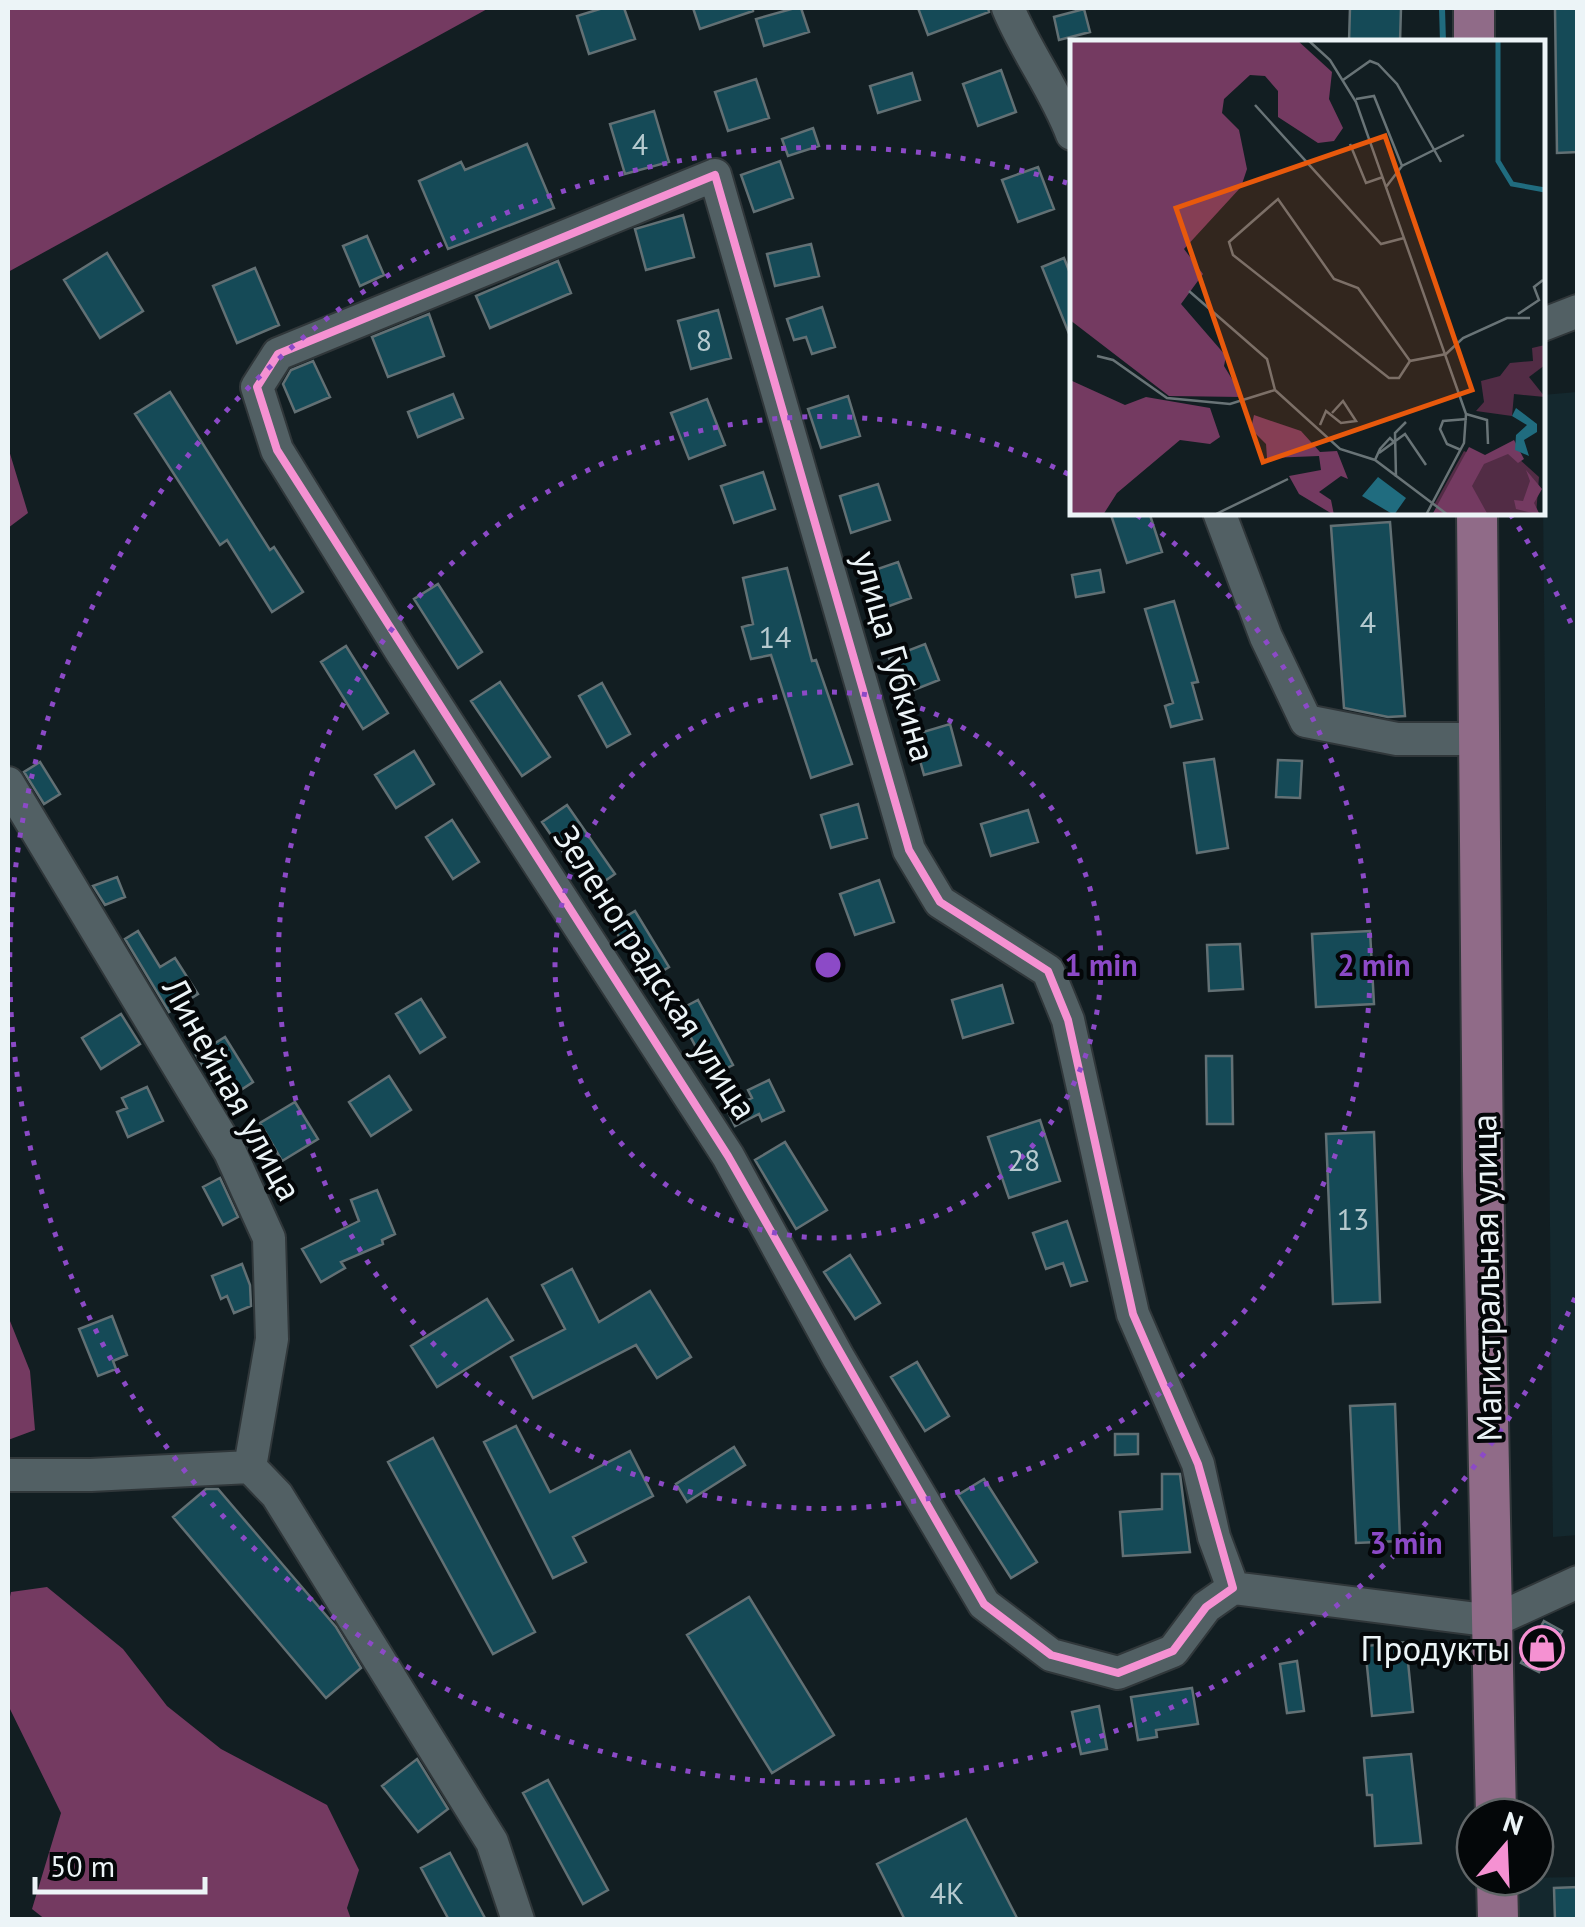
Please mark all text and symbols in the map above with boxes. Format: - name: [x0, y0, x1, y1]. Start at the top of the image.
- inset map: [1070, 40, 1545, 515]
- house number: 4: [632, 124, 648, 163]
- house number: 8: [696, 320, 712, 359]
- street label: улица Губкина: [843, 545, 947, 767]
- house number: 4: [1360, 602, 1376, 641]
- house number: 14: [759, 617, 791, 656]
- street label: Зеленоградская улица: [544, 816, 768, 1128]
- text: 1 min: [1064, 945, 1138, 984]
- text: 2 min: [1337, 945, 1411, 984]
- centre of rings: [810, 947, 846, 983]
- street label: Линейная улица: [152, 969, 313, 1209]
- street label: Магистральная улица: [1460, 1114, 1512, 1442]
- house number: 28: [1008, 1140, 1040, 1179]
- house number: 13: [1337, 1199, 1369, 1238]
- text: 3 min: [1369, 1523, 1443, 1562]
- place label: Продукты: [1360, 1625, 1510, 1671]
- shop icon: Продукты: [1519, 1625, 1565, 1671]
- north arrow: [1455, 1797, 1555, 1897]
- text: N: [1499, 1802, 1528, 1843]
- scale bar: [35, 1832, 205, 1894]
- text: 50 m: [50, 1846, 115, 1885]
- house number: 4К: [930, 1873, 964, 1912]

